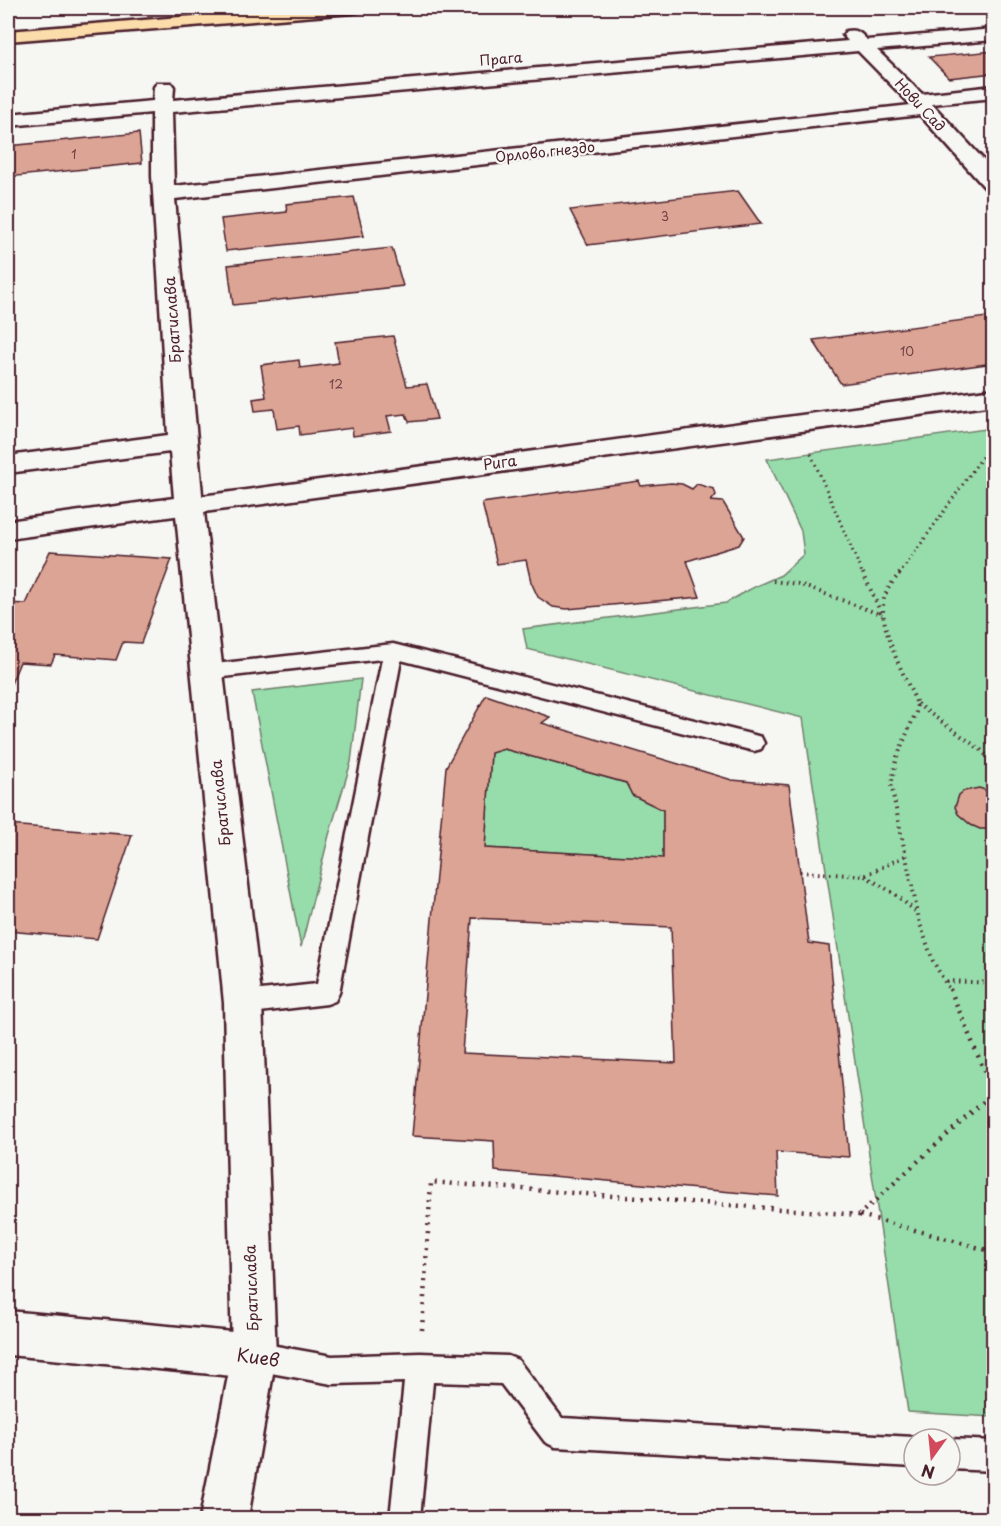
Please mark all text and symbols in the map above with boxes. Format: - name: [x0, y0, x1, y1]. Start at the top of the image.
- street label: Прага: [479, 46, 523, 71]
- street label: Нови Сад: [890, 73, 951, 136]
- street label: Орлово гнездо: [494, 136, 596, 167]
- house number: 1: [71, 145, 77, 163]
- house number: 3: [661, 207, 669, 225]
- street label: Братислава: [157, 275, 186, 364]
- house number: 10: [900, 342, 914, 360]
- house number: 12: [329, 375, 343, 393]
- street label: Рига: [482, 448, 519, 475]
- street label: Братислава: [203, 758, 235, 847]
- street label: Братислава: [237, 1244, 264, 1332]
- street label: Киев: [235, 1340, 281, 1373]
- north arrow: [902, 1427, 962, 1487]
- text: N: [919, 1459, 937, 1486]

